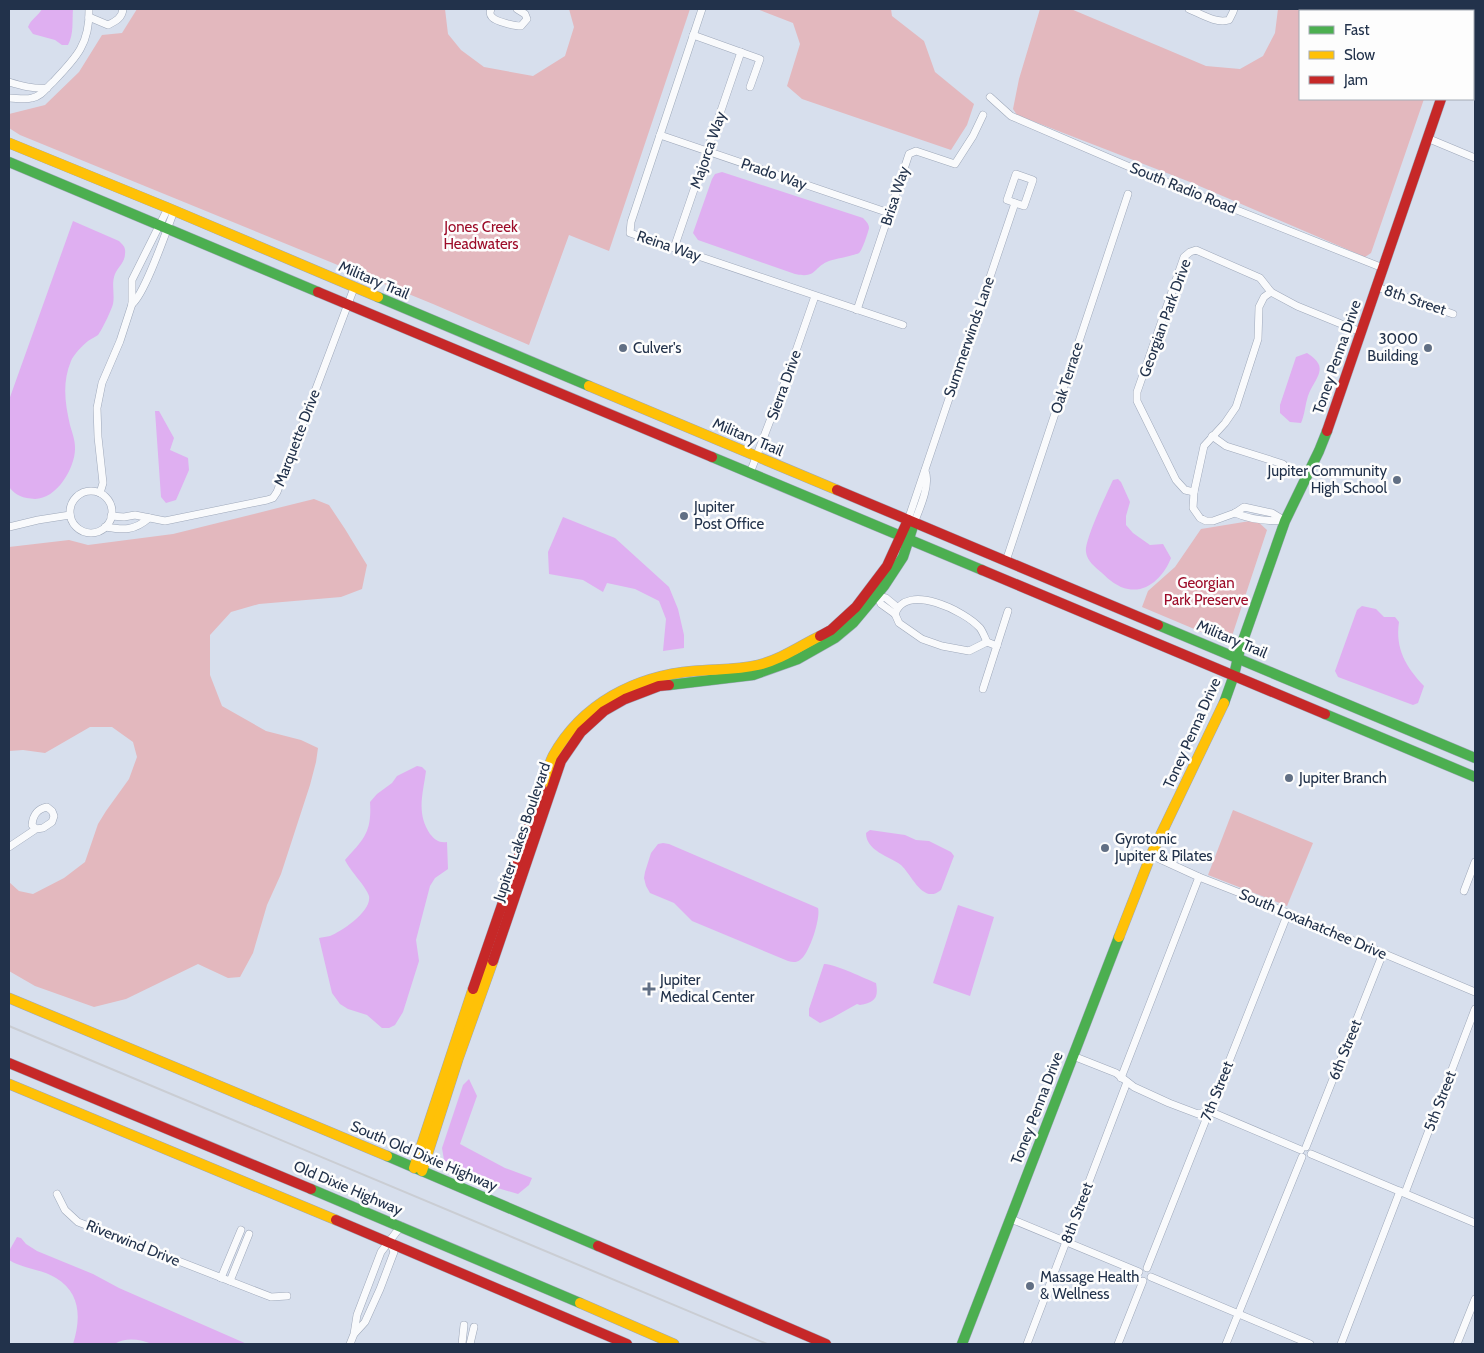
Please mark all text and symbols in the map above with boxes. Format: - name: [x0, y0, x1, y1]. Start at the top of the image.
- legend: [1299, 10, 1474, 100]
- text: Fast: [1344, 21, 1369, 39]
- text: Slow: [1344, 46, 1375, 64]
- text: Jam: [1343, 71, 1368, 89]
- street label: Majorca Way: [686, 109, 730, 191]
- street label: Prado Way: [739, 154, 810, 194]
- street label: South Radio Road: [1127, 158, 1239, 218]
- street label: Brisa Way: [877, 164, 913, 228]
- park label: Jones Creek Headwaters: [443, 218, 519, 253]
- street label: Reina Way: [635, 227, 704, 265]
- street label: Georgian Park Drive: [1135, 256, 1195, 380]
- street label: Military Trail: [336, 257, 413, 303]
- street label: Summerwinds Lane: [940, 274, 998, 400]
- street label: 8th Street: [1382, 281, 1448, 319]
- street label: Toney Penna Drive: [1309, 297, 1365, 416]
- place label: 3000 Building: [1367, 330, 1419, 365]
- place label: Culver's: [633, 339, 682, 357]
- street label: Oak Terrace: [1047, 340, 1087, 416]
- marker: Culver's: [617, 342, 629, 354]
- marker: 3000 Building: [1422, 342, 1434, 354]
- street label: Sierra Drive: [763, 347, 805, 422]
- street label: Marquette Drive: [270, 387, 324, 489]
- street label: Military Trail: [710, 414, 787, 460]
- place label: Jupiter Community High School: [1267, 462, 1387, 497]
- marker: Jupiter Community High School: [1391, 474, 1403, 486]
- place label: Jupiter Post Office: [693, 498, 765, 533]
- marker: Jupiter Post Office: [678, 510, 690, 522]
- park label: Georgian Park Preserve: [1164, 574, 1249, 609]
- street label: Military Trail: [1194, 616, 1271, 662]
- street label: Toney Penna Drive: [1160, 675, 1225, 791]
- street label: Jupiter Lakes Boulevard: [489, 760, 554, 905]
- place label: Jupiter Branch: [1298, 769, 1387, 787]
- marker: Jupiter Branch: [1283, 772, 1295, 784]
- place label: Gyrotonic Jupiter & Pilates: [1114, 830, 1213, 865]
- marker: Gyrotonic Jupiter & Pilates: [1099, 842, 1111, 854]
- street label: South Loxahatchee Drive: [1237, 885, 1390, 963]
- place label: Jupiter Medical Center: [659, 971, 755, 1006]
- marker: Jupiter Medical Center: [642, 982, 656, 996]
- street label: 6th Street: [1325, 1017, 1365, 1083]
- street label: Toney Penna Drive: [1007, 1049, 1067, 1167]
- street label: 7th Street: [1197, 1059, 1237, 1123]
- street label: 5th Street: [1420, 1068, 1460, 1134]
- street label: South Old Dixie Highway: [348, 1117, 500, 1195]
- street label: Old Dixie Highway: [291, 1157, 405, 1219]
- street label: 8th Street: [1057, 1180, 1097, 1246]
- street label: Riverwind Drive: [83, 1216, 183, 1270]
- place label: Massage Health & Wellness: [1040, 1268, 1139, 1303]
- marker: Massage Health & Wellness: [1024, 1280, 1036, 1292]

